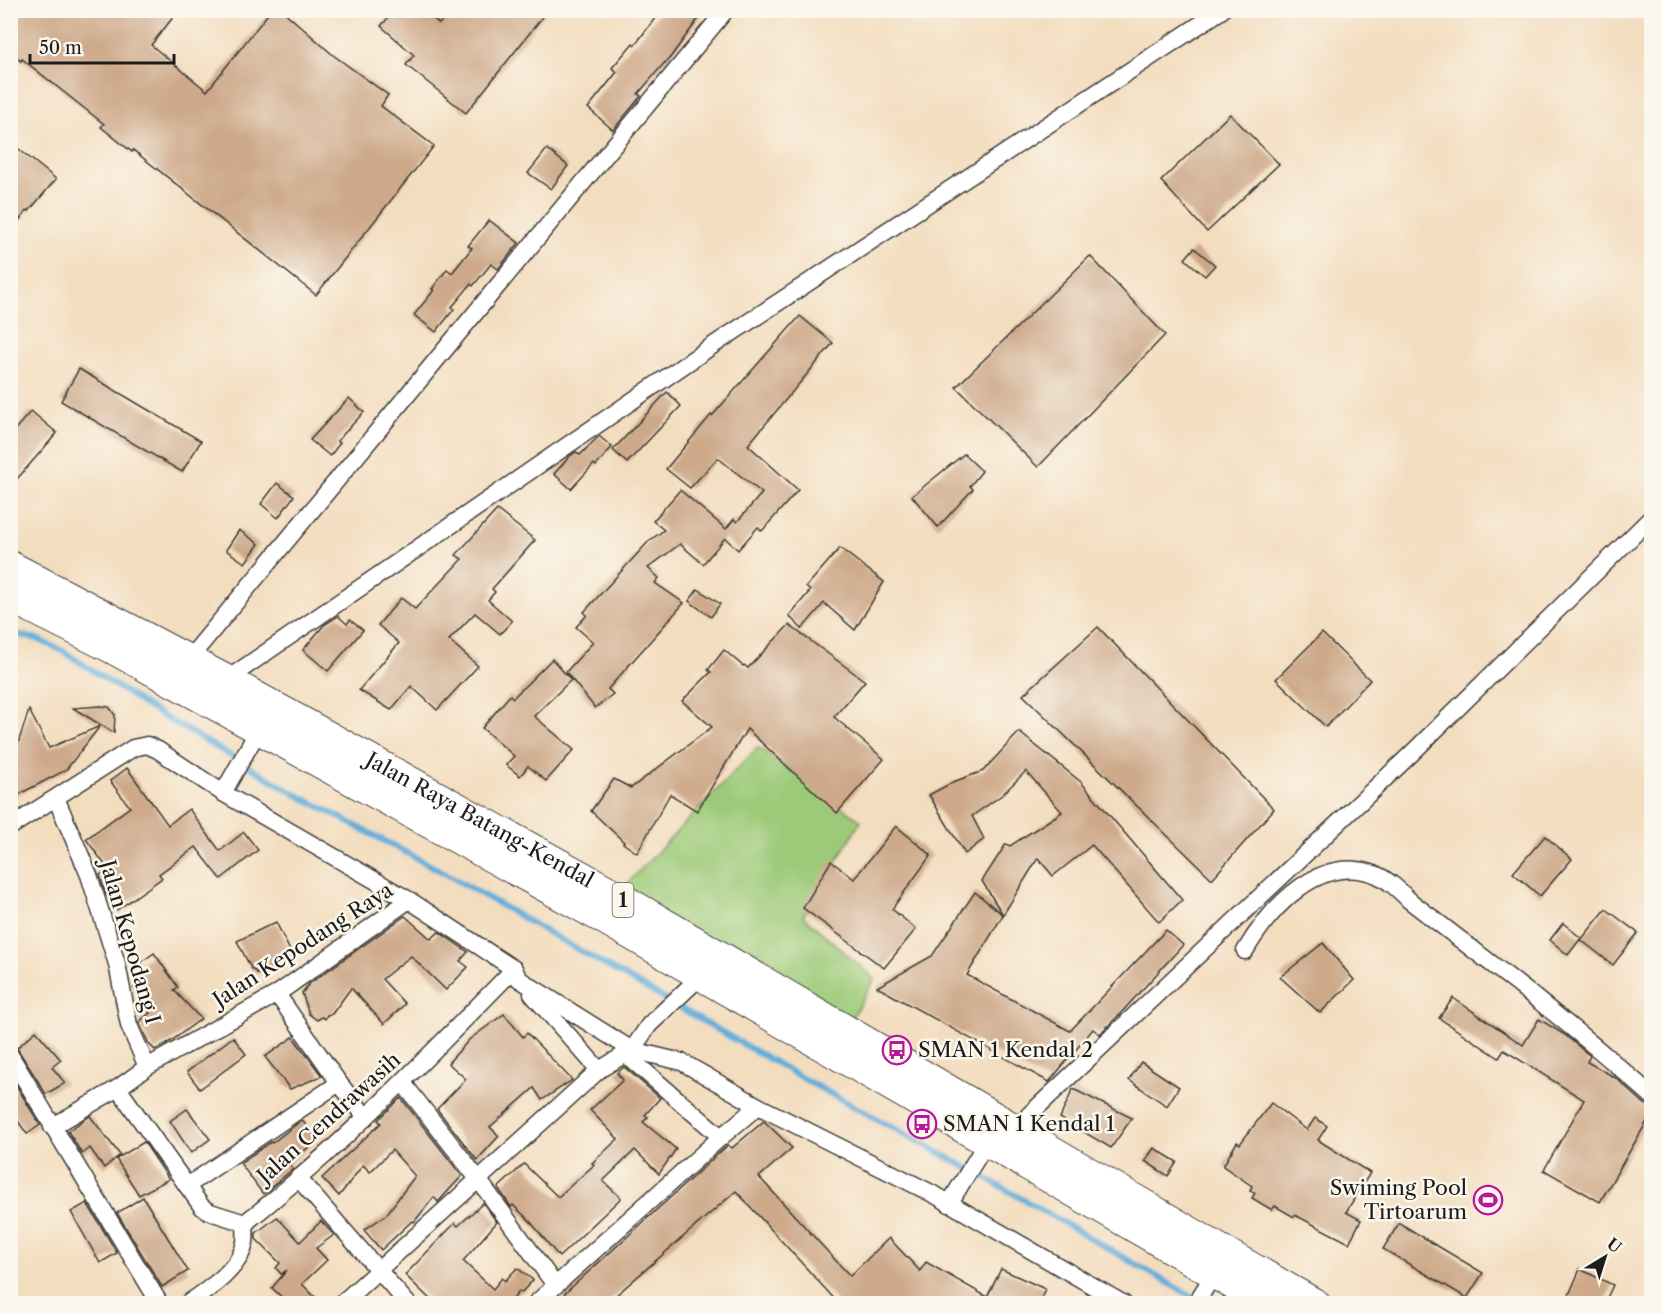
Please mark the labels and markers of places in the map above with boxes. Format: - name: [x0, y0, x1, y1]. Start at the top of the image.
- bus stop icon: SMAN 1 Kendal 2: [881, 1034, 913, 1066]
- place label: SMAN 1 Kendal 2: [918, 1037, 1093, 1062]
- bus stop icon: SMAN 1 Kendal 1: [906, 1108, 938, 1140]
- place label: SMAN 1 Kendal 1: [943, 1111, 1115, 1136]
- place label: Swiming Pool Tirtoarum: [1330, 1175, 1467, 1224]
- sports icon: Swiming Pool Tirtoarum: [1472, 1184, 1504, 1216]

